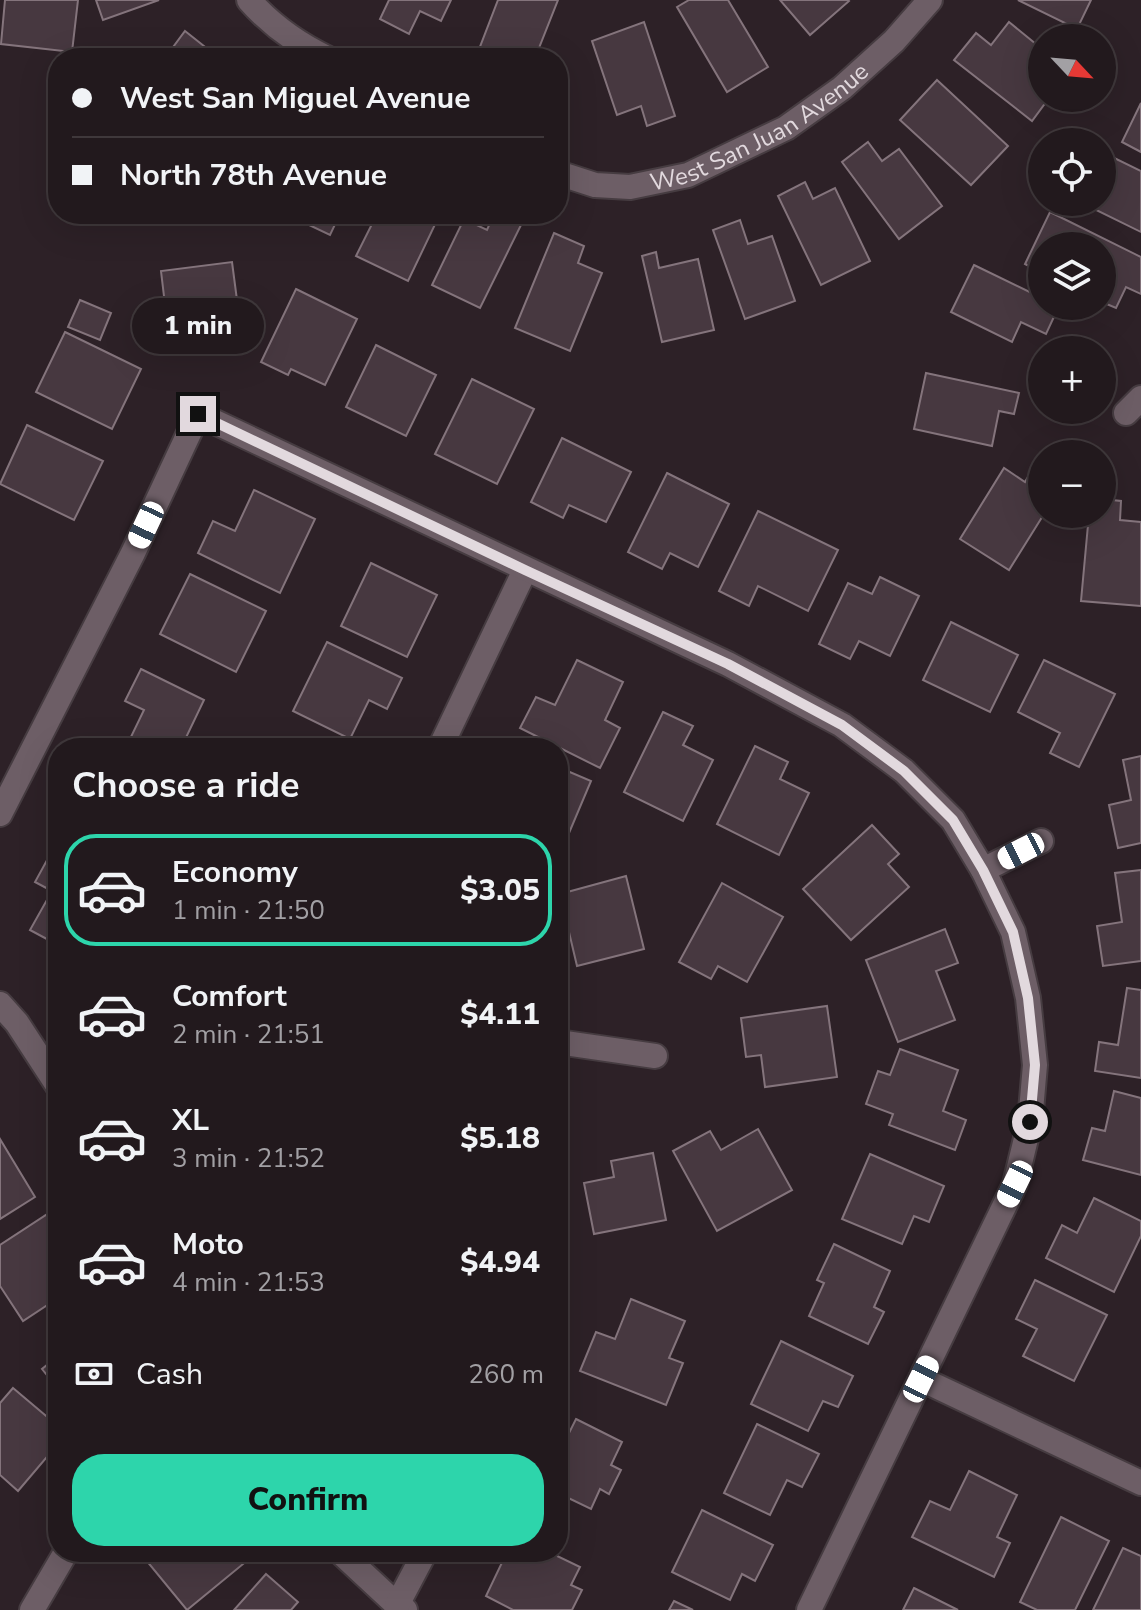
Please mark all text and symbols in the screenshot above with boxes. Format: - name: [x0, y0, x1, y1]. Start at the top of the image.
- north arrow: [1028, 24, 1116, 112]
- map controls: [1028, 24, 1116, 528]
- street label: West San Juan Avenue: [647, 56, 875, 198]
- text: West San Miguel Avenue: [120, 78, 470, 119]
- button: locate: [1028, 128, 1116, 216]
- text: North 78th Avenue: [120, 155, 387, 196]
- button: layers: [1028, 232, 1116, 320]
- callout: 1 min: [132, 298, 264, 354]
- text: 1 min: [164, 308, 232, 343]
- button: +: [1028, 336, 1116, 424]
- route end: [180, 396, 216, 432]
- button: −: [1028, 440, 1116, 528]
- car: [125, 498, 167, 552]
- text: Choose a ride: [72, 761, 300, 810]
- car: [994, 829, 1048, 873]
- text: Economy: [172, 852, 298, 893]
- icon: car: [76, 854, 148, 926]
- text: $3.05: [460, 870, 540, 911]
- text: 1 min · 21:50: [172, 893, 325, 928]
- text: Comfort: [172, 976, 287, 1017]
- icon: car: [76, 978, 148, 1050]
- text: $4.11: [460, 994, 540, 1035]
- text: 2 min · 21:51: [172, 1017, 325, 1052]
- text: XL: [172, 1100, 209, 1141]
- icon: car: [76, 1102, 148, 1174]
- route start: [1012, 1104, 1048, 1140]
- text: $5.18: [460, 1118, 540, 1159]
- text: 3 min · 21:52: [172, 1141, 325, 1176]
- car: [994, 1157, 1036, 1211]
- text: Moto: [172, 1224, 244, 1265]
- icon: car: [76, 1226, 148, 1298]
- text: $4.94: [460, 1242, 540, 1283]
- text: 4 min · 21:53: [172, 1265, 325, 1300]
- icon: cash: [72, 1352, 116, 1396]
- car: [900, 1352, 942, 1406]
- text: Cash: [136, 1354, 203, 1395]
- text: 260 m: [468, 1357, 544, 1392]
- button: Confirm: [72, 1454, 544, 1546]

